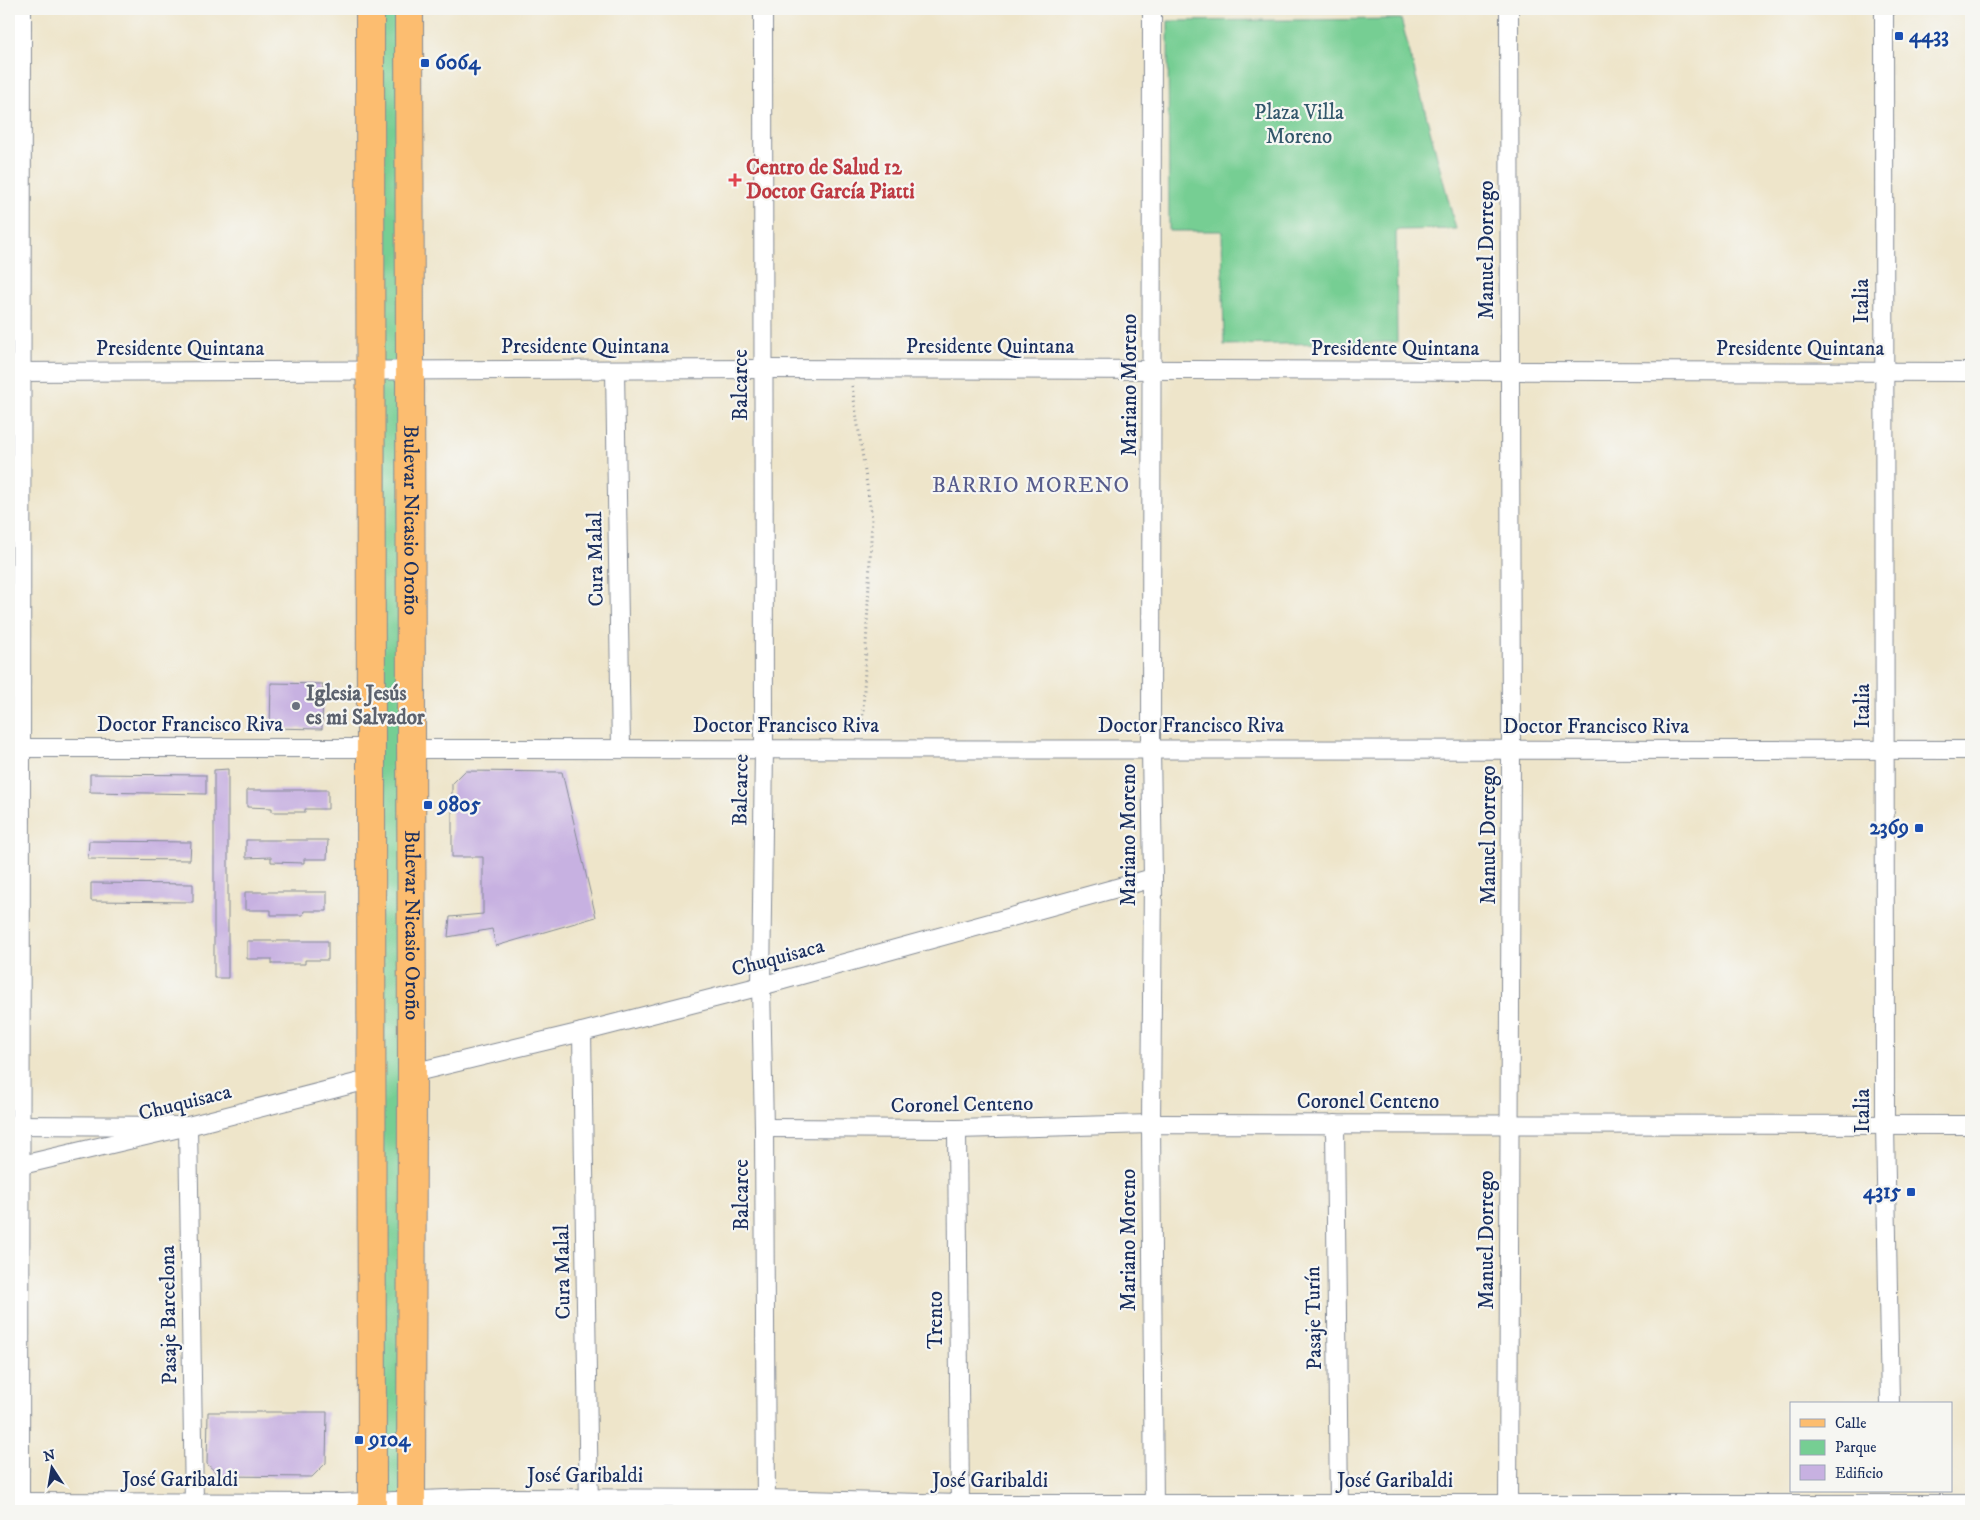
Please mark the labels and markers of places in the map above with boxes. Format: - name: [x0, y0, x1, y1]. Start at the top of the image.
- place label: 4433: [1909, 23, 1949, 49]
- marker: 4433: [1893, 30, 1905, 42]
- place label: 6064: [435, 50, 481, 76]
- marker: 6064: [419, 57, 431, 69]
- place label: Centro de Salud 12 Doctor García Piatti: [746, 155, 915, 205]
- marker: Centro de Salud 12 Doctor García Piatti: [728, 173, 742, 187]
- place label: Iglesia Jesús es mi Salvador: [306, 681, 426, 731]
- marker: Iglesia Jesús es mi Salvador: [290, 700, 302, 712]
- place label: 9805: [436, 792, 481, 818]
- marker: 9805: [422, 799, 434, 811]
- place label: 2369: [1869, 815, 1909, 841]
- marker: 2369: [1913, 822, 1925, 834]
- place label: 4315: [1863, 1179, 1902, 1205]
- marker: 4315: [1905, 1186, 1917, 1198]
- place label: 9104: [367, 1427, 411, 1453]
- marker: 9104: [353, 1434, 365, 1446]

